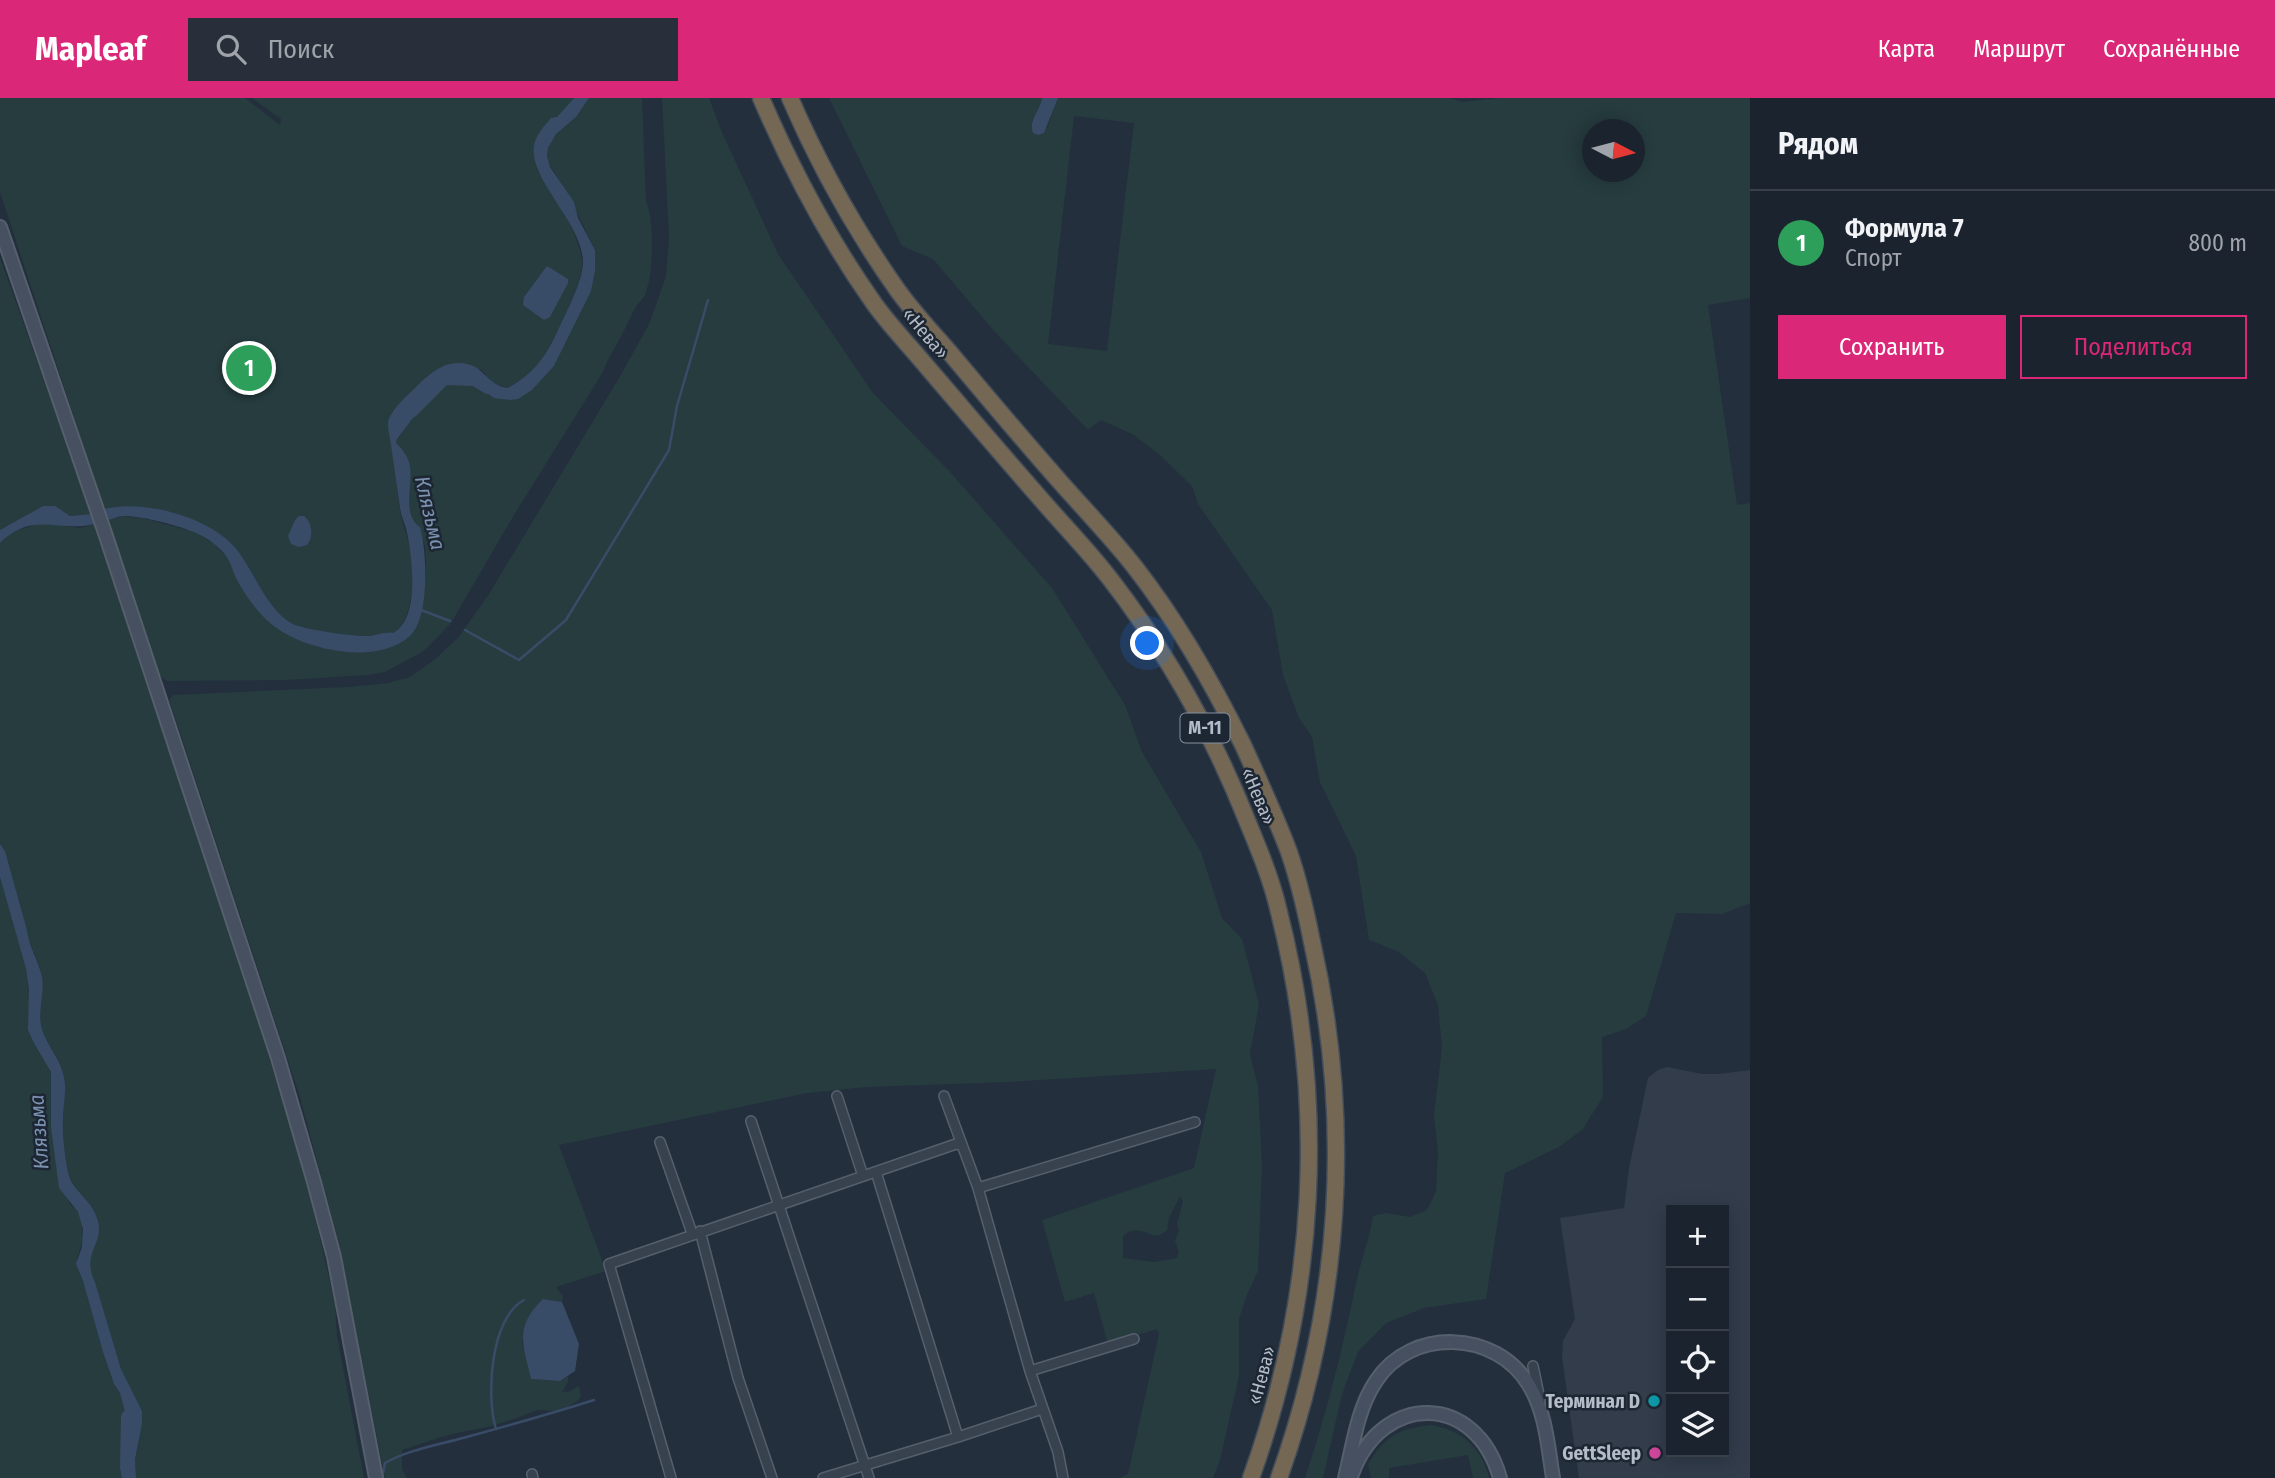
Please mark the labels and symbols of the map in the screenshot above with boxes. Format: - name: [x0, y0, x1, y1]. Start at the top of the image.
- north arrow: [1582, 119, 1645, 182]
- street label: «Нева»: [898, 303, 954, 364]
- pin: 1: [226, 342, 272, 394]
- water label: Клязьма: [409, 473, 451, 553]
- your location: [1130, 626, 1164, 660]
- road number: М-11: [1180, 714, 1230, 742]
- street label: «Нева»: [1236, 764, 1281, 828]
- water label: Клязьма: [23, 1094, 55, 1170]
- street label: «Нева»: [1243, 1343, 1280, 1407]
- place label: Терминал D: [1545, 1390, 1640, 1413]
- marker: Терминал D: [1646, 1393, 1662, 1409]
- place label: GettSleep: [1562, 1442, 1641, 1465]
- marker: GettSleep: [1647, 1445, 1663, 1461]

